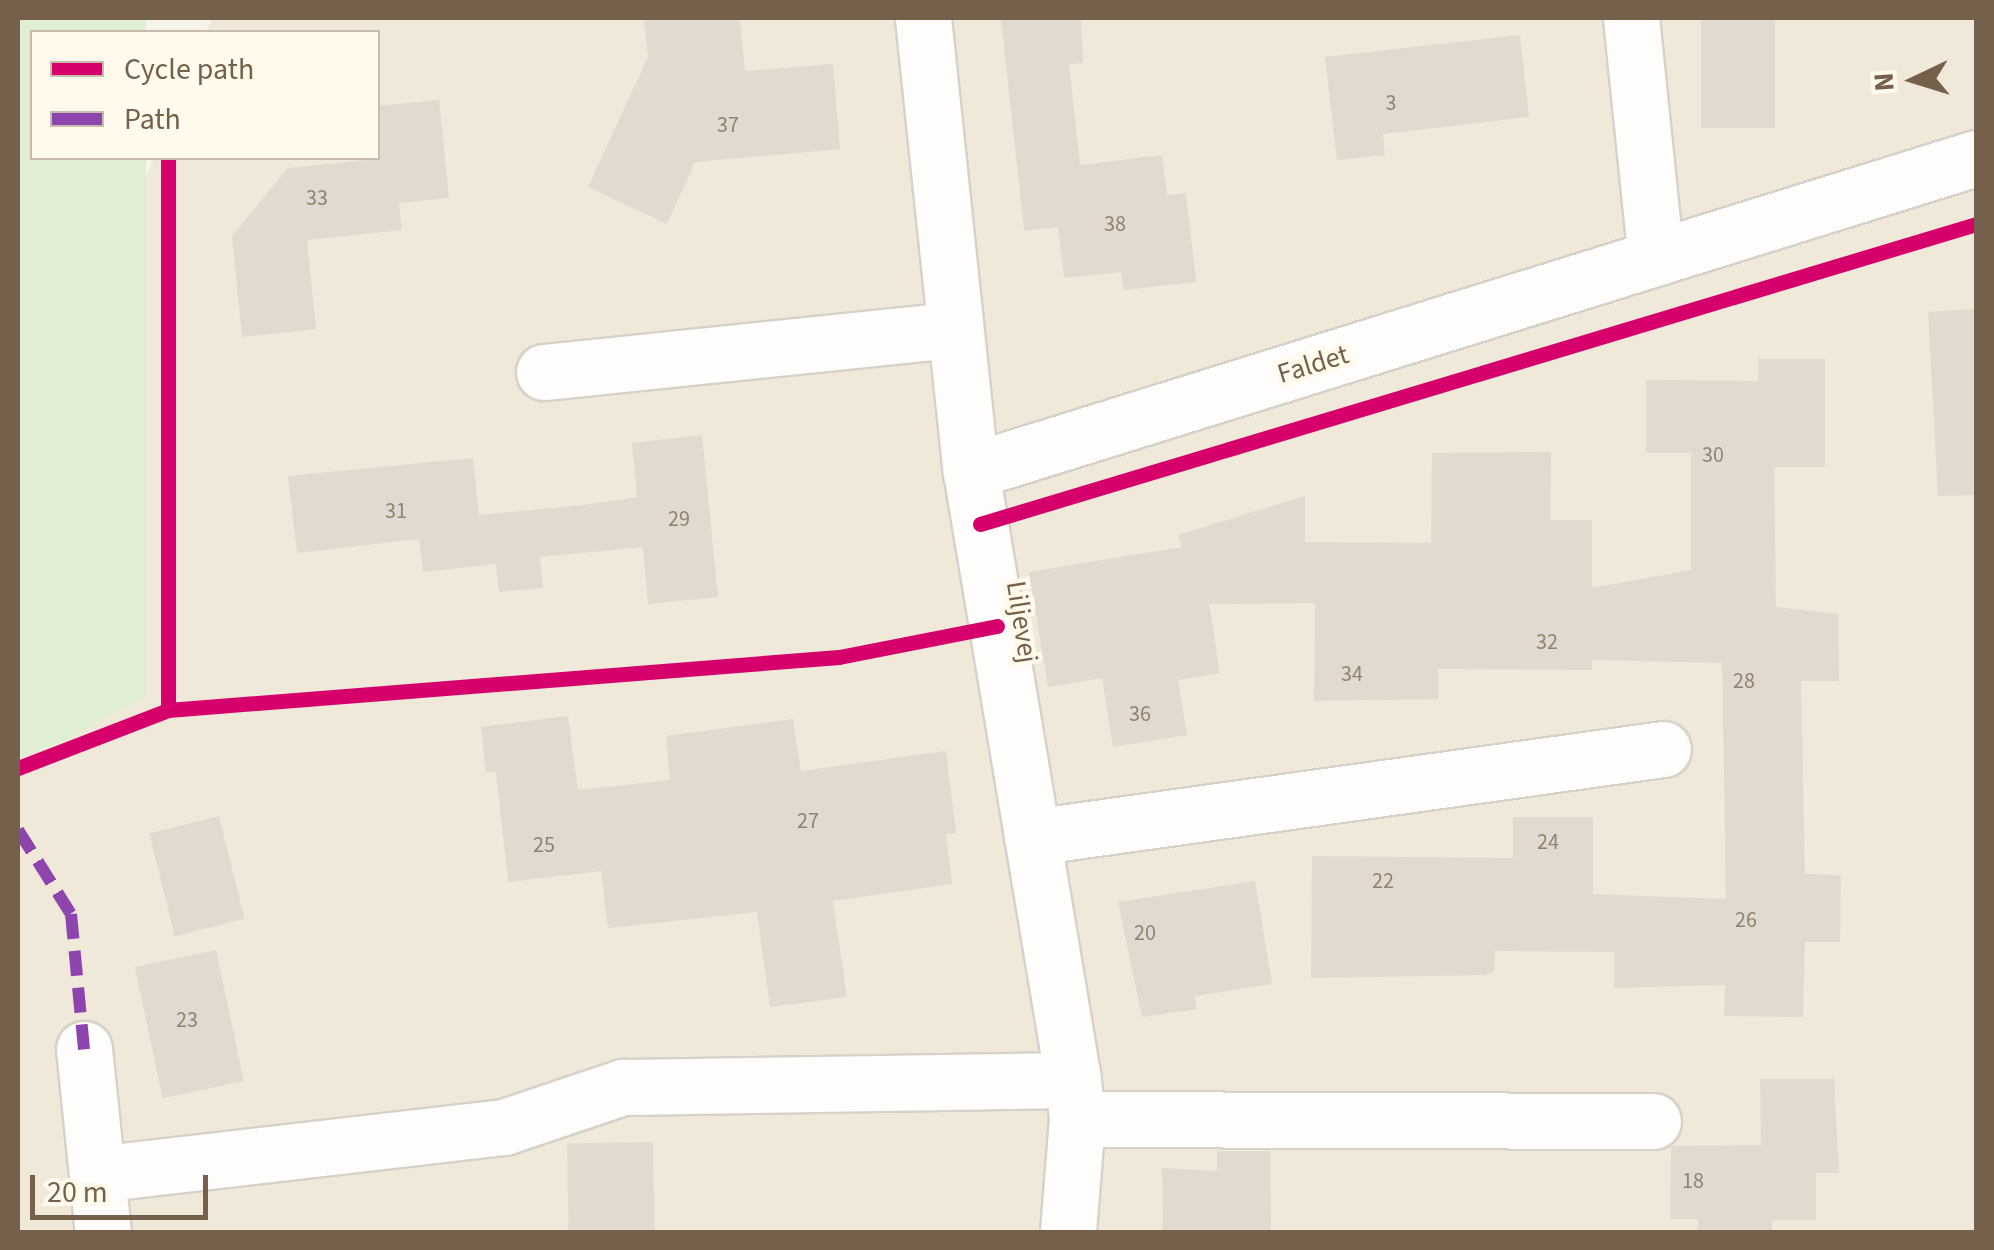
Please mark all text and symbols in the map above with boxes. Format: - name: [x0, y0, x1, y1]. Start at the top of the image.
- legend: [30, 30, 380, 160]
- north arrow: [1864, 30, 1964, 130]
- text: Cycle path: [124, 48, 254, 91]
- text: N: [1863, 71, 1905, 93]
- house number: 3: [1386, 91, 1396, 117]
- text: Path: [124, 98, 181, 141]
- house number: 37: [717, 113, 739, 139]
- house number: 33: [306, 186, 328, 212]
- house number: 38: [1104, 212, 1126, 238]
- street label: Faldet: [1273, 337, 1353, 391]
- house number: 30: [1702, 443, 1724, 469]
- house number: 31: [385, 499, 407, 525]
- house number: 29: [668, 507, 690, 533]
- street label: Liljevej: [999, 579, 1045, 665]
- house number: 32: [1536, 630, 1558, 656]
- house number: 34: [1341, 662, 1363, 688]
- house number: 28: [1733, 669, 1755, 695]
- house number: 36: [1129, 702, 1151, 728]
- house number: 27: [797, 809, 819, 835]
- house number: 24: [1537, 830, 1559, 856]
- house number: 25: [533, 833, 555, 859]
- house number: 22: [1372, 869, 1394, 895]
- house number: 26: [1735, 908, 1757, 934]
- house number: 20: [1134, 921, 1156, 947]
- house number: 23: [176, 1008, 198, 1034]
- scale bar: [35, 1155, 212, 1217]
- house number: 18: [1682, 1169, 1704, 1195]
- text: 20 m: [47, 1171, 108, 1214]

